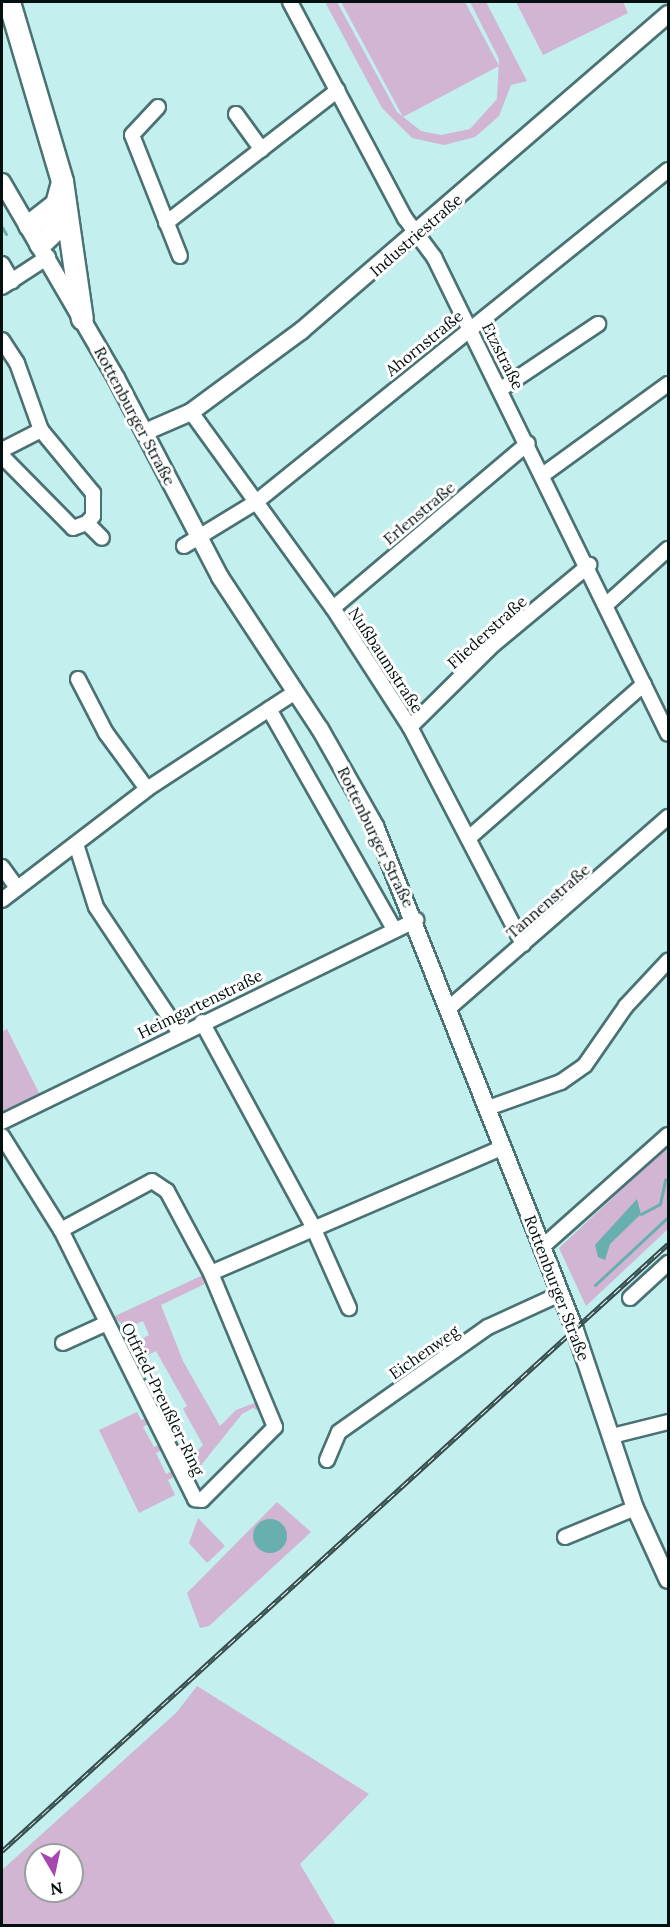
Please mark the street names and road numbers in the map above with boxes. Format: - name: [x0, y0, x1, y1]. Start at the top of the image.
- street label: Industriestraße: [366, 190, 466, 280]
- street label: Ahornstraße: [381, 306, 467, 380]
- street label: Etzstraße: [478, 319, 528, 393]
- street label: Rottenburger Straße: [90, 343, 180, 489]
- street label: Erlenstraße: [379, 477, 459, 549]
- street label: Fliederstraße: [444, 592, 530, 672]
- street label: Nußbaumstraße: [345, 604, 427, 716]
- street label: Rottenburger Straße: [334, 763, 418, 911]
- street label: Tannenstraße: [502, 860, 594, 942]
- street label: Heimgartenstraße: [134, 965, 266, 1043]
- street label: Rottenburger Straße: [520, 1213, 594, 1363]
- street label: Otfried-Preußler-Ring: [118, 1319, 208, 1479]
- street label: Eichenweg: [385, 1321, 463, 1383]

